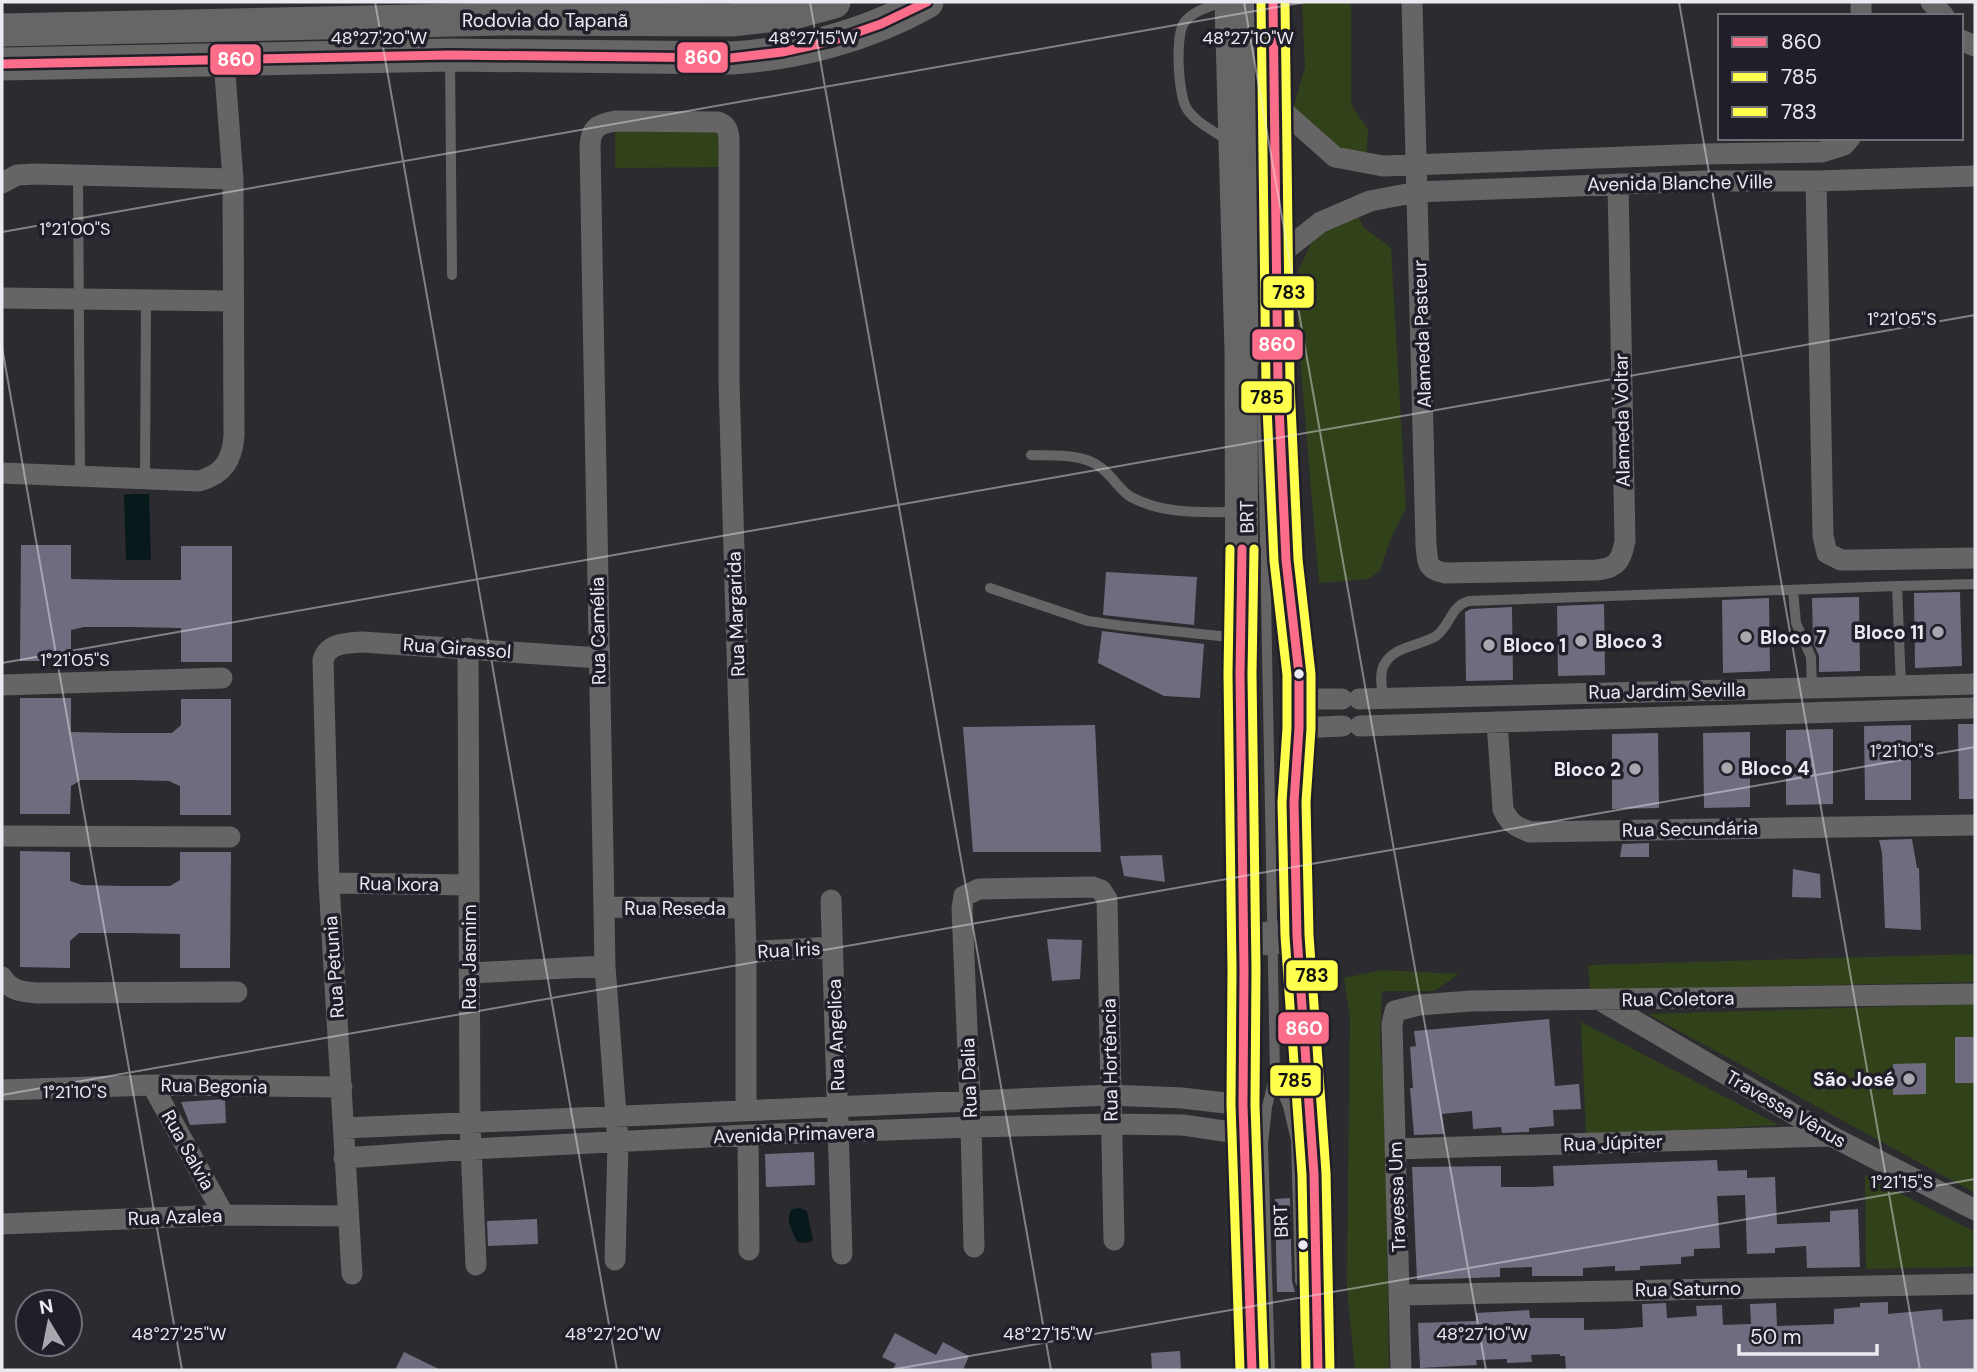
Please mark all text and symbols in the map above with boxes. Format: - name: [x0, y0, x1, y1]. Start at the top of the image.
- street label: Rodovia do Tapanã: [462, 8, 628, 33]
- legend: [1718, 14, 1963, 140]
- text: 48°27'20"W: [331, 26, 427, 50]
- text: 48°27'15"W: [768, 26, 858, 50]
- text: 48°27'10"W: [1202, 26, 1294, 50]
- text: 860: [1781, 28, 1821, 56]
- line badge: 860: [676, 41, 729, 74]
- line badge: 860: [209, 43, 262, 76]
- text: 860: [684, 45, 722, 70]
- text: 860: [217, 47, 255, 72]
- text: 785: [1781, 63, 1817, 91]
- text: 783: [1781, 98, 1817, 126]
- street label: Avenida Blanche Ville: [1587, 169, 1773, 197]
- text: 1°21'00"S: [40, 217, 110, 241]
- street label: Alameda Pasteur: [1407, 260, 1437, 408]
- line badge: 783: [1262, 275, 1315, 309]
- text: 783: [1272, 280, 1306, 305]
- text: 1°21'05"S: [1867, 307, 1937, 331]
- line badge: 860: [1251, 328, 1304, 361]
- text: 860: [1258, 332, 1296, 357]
- street label: Alameda Voltar: [1608, 353, 1636, 487]
- line badge: 785: [1240, 380, 1293, 414]
- text: 785: [1250, 385, 1284, 410]
- street label: BRT: [1234, 500, 1260, 534]
- street label: Rua Margarida: [721, 551, 751, 677]
- street label: Rua Camélia: [585, 577, 611, 685]
- place label: Bloco 11: [1854, 620, 1924, 645]
- marker: Bloco 11: [1930, 624, 1946, 640]
- place label: Bloco 7: [1760, 625, 1827, 650]
- place label: Bloco 3: [1595, 629, 1663, 654]
- marker: Bloco 7: [1738, 629, 1754, 645]
- street label: Rua Girassol: [402, 632, 512, 664]
- place label: Bloco 1: [1503, 633, 1566, 658]
- marker: Bloco 3: [1573, 633, 1589, 649]
- marker: Bloco 1: [1481, 637, 1497, 653]
- text: 1°21'05"S: [40, 648, 110, 672]
- unlabelled marker: [1292, 667, 1306, 681]
- street label: Rua Jardim Sevilla: [1588, 677, 1746, 705]
- text: 1°21'10"S: [1870, 739, 1934, 763]
- place label: Bloco 4: [1741, 756, 1810, 781]
- place label: Bloco 2: [1554, 757, 1621, 782]
- marker: Bloco 4: [1719, 760, 1735, 776]
- marker: Bloco 2: [1627, 761, 1643, 777]
- street label: Rua Secundária: [1622, 815, 1758, 843]
- street label: Rua Ixora: [359, 871, 439, 897]
- street label: Rua Reseda: [624, 896, 726, 921]
- street label: Rua Jasmim: [457, 904, 482, 1010]
- street label: Rua Petunia: [318, 915, 350, 1019]
- street label: Rua Iris: [757, 936, 821, 964]
- line badge: 783: [1285, 959, 1339, 992]
- text: 783: [1295, 963, 1329, 988]
- street label: Rua Angelica: [822, 979, 850, 1091]
- street label: Rua Coletora: [1621, 986, 1735, 1012]
- street label: Rua Hortência: [1096, 998, 1124, 1122]
- line badge: 860: [1277, 1011, 1330, 1045]
- text: 860: [1285, 1016, 1323, 1041]
- street label: Rua Dalia: [955, 1038, 983, 1118]
- line badge: 785: [1269, 1064, 1322, 1097]
- street label: Travessa Vênus: [1721, 1064, 1851, 1154]
- place label: São José: [1813, 1067, 1895, 1092]
- text: 785: [1278, 1068, 1312, 1093]
- marker: São José: [1901, 1071, 1917, 1087]
- street label: Rua Begonia: [160, 1073, 268, 1099]
- text: 1°21'10"S: [43, 1080, 107, 1104]
- street label: Rua Salvia: [156, 1105, 220, 1195]
- street label: Avenida Primavera: [713, 1119, 875, 1149]
- street label: Rua Júpiter: [1563, 1129, 1663, 1157]
- street label: Travessa Um: [1383, 1141, 1411, 1253]
- text: 1°21'15"S: [1871, 1170, 1933, 1194]
- street label: Rua Azalea: [127, 1203, 223, 1231]
- street label: BRT: [1268, 1204, 1294, 1238]
- unlabelled marker: [1296, 1238, 1310, 1252]
- street label: Rua Saturno: [1635, 1276, 1741, 1302]
- north arrow: [14, 1288, 84, 1358]
- text: N: [37, 1293, 55, 1320]
- scale bar: [1739, 1312, 1877, 1356]
- text: 48°27'25"W: [132, 1322, 226, 1346]
- text: 48°27'20"W: [565, 1322, 661, 1346]
- text: 48°27'15"W: [1003, 1322, 1093, 1346]
- text: 48°27'10"W: [1436, 1322, 1528, 1346]
- text: 50 m: [1750, 1323, 1801, 1351]

